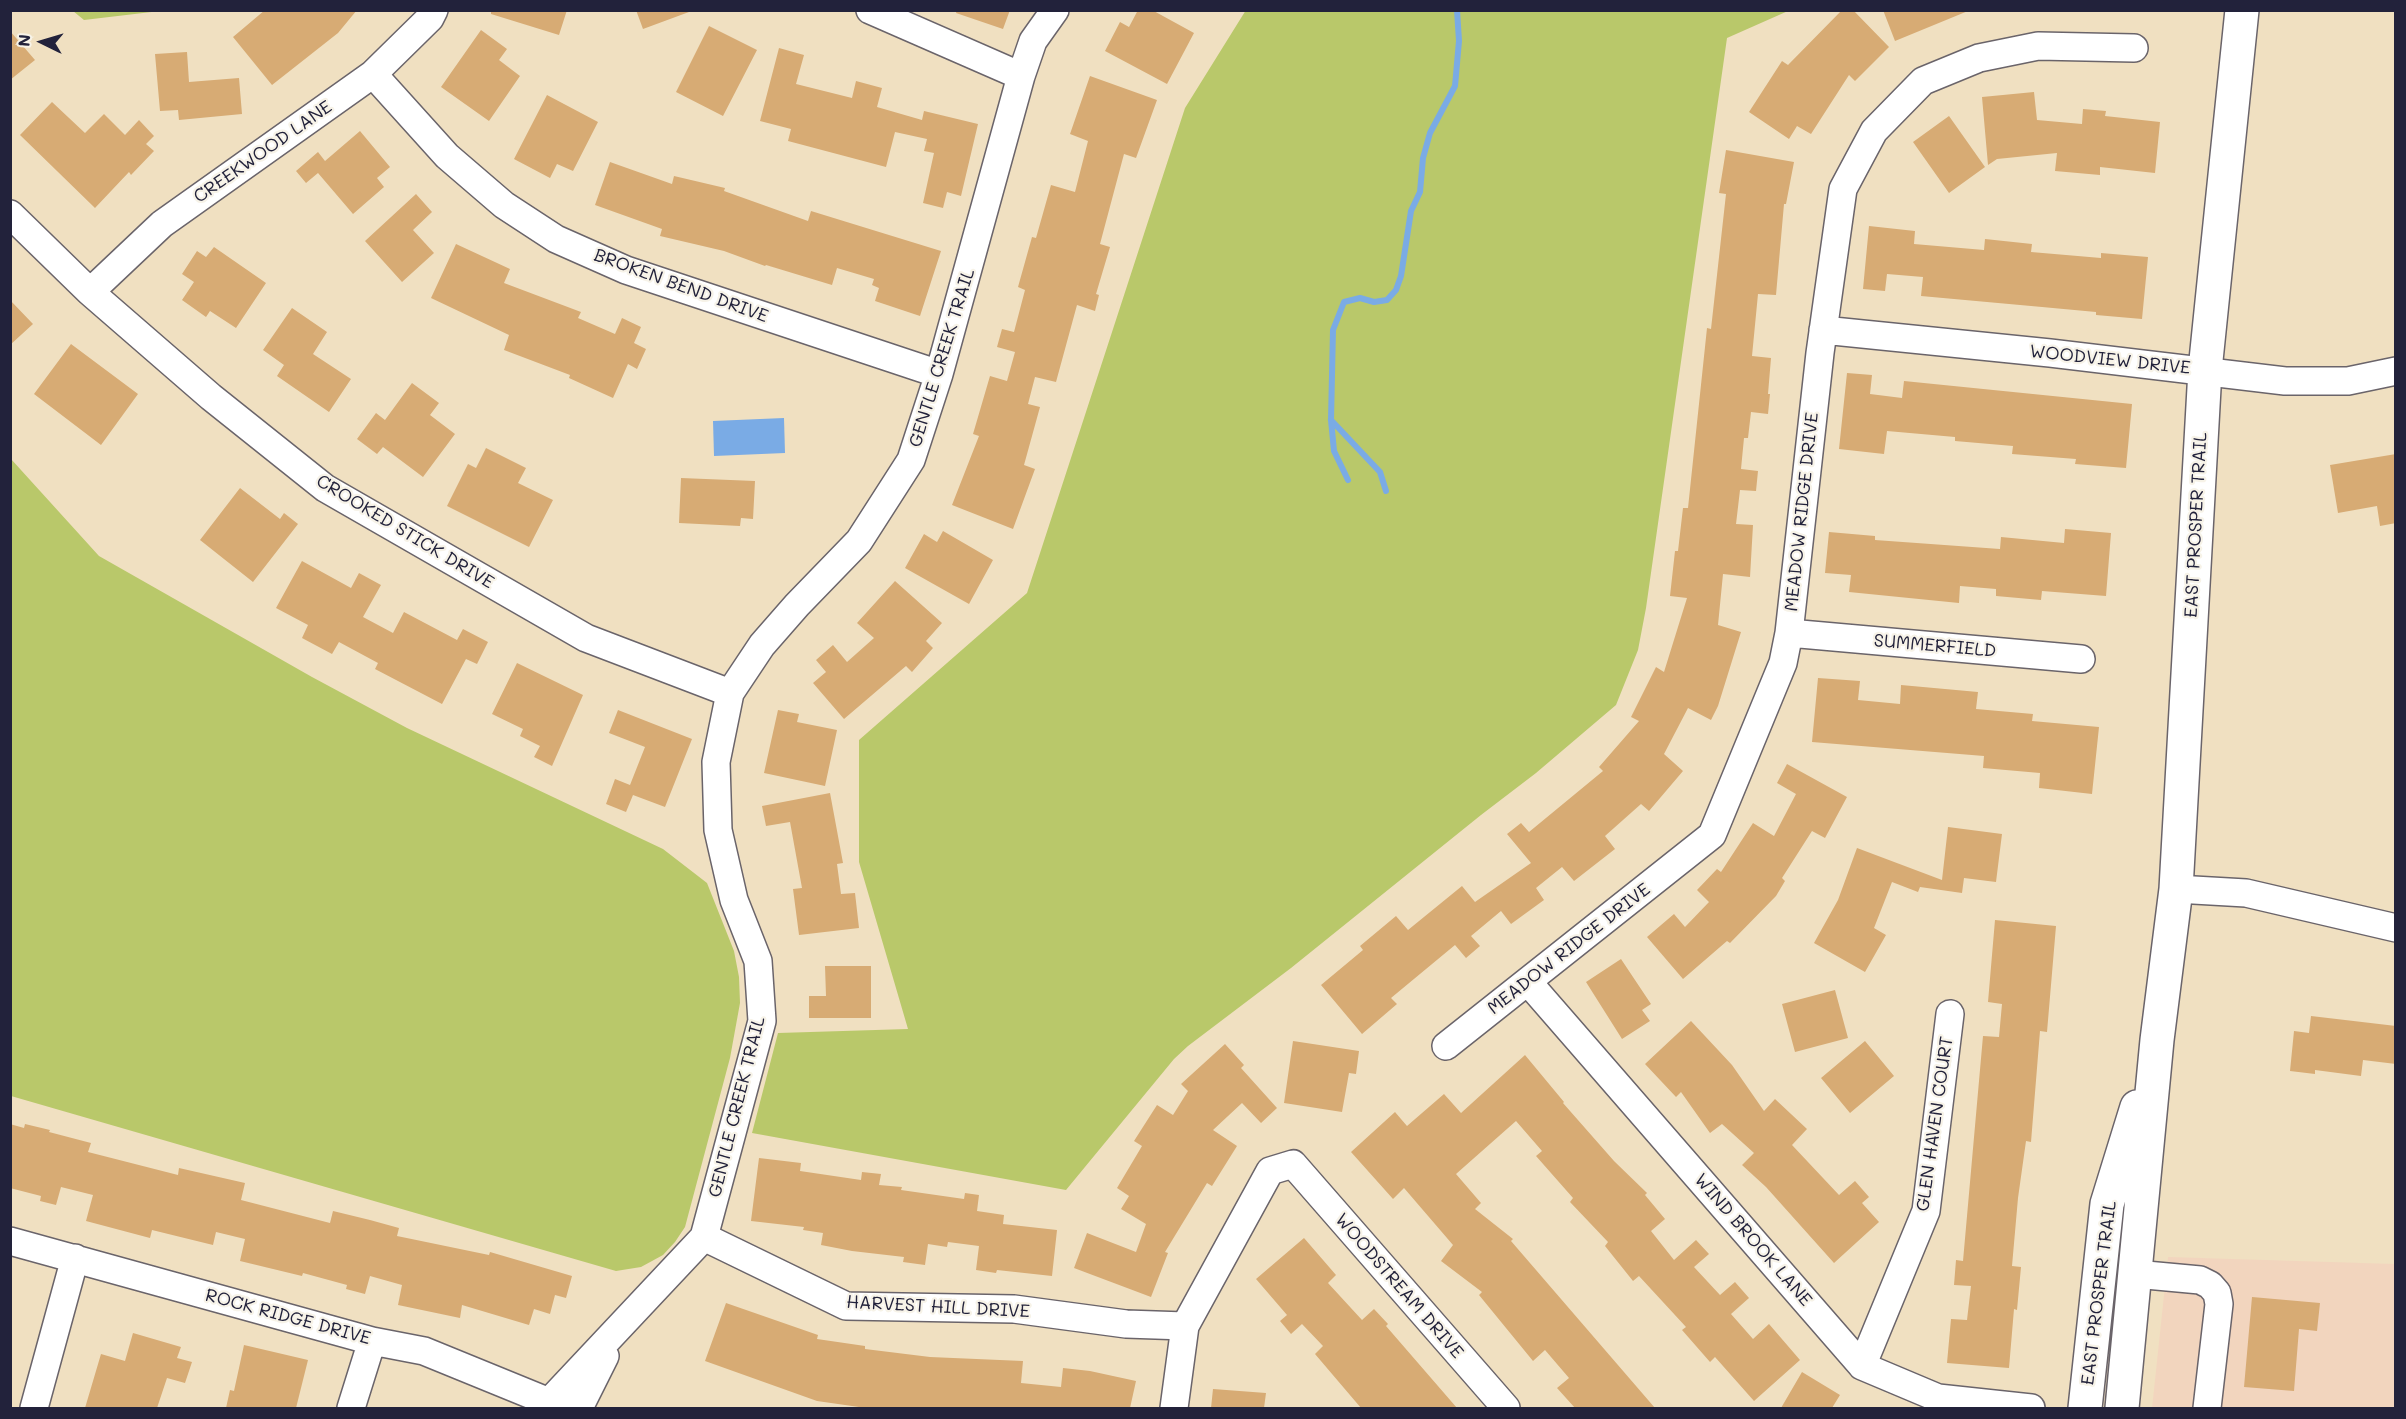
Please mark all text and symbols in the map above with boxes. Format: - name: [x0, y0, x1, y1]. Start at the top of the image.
- north arrow: [12, 12, 72, 72]
- text: N: [13, 33, 35, 47]
- street label: CREEKWOOD LANE: [190, 96, 336, 208]
- street label: BROKEN BEND DRIVE: [591, 244, 771, 328]
- street label: GENTLE CREEK TRAIL: [905, 266, 979, 450]
- street label: WOODVIEW DRIVE: [2028, 341, 2192, 379]
- street label: MEADOW RIDGE DRIVE: [1781, 411, 1823, 613]
- street label: EAST PROSPER TRAIL: [2180, 432, 2212, 618]
- street label: CROOKED STICK DRIVE: [312, 470, 498, 594]
- street label: SUMMERFIELD: [1873, 630, 1997, 662]
- street label: MEADOW RIDGE DRIVE: [1483, 879, 1655, 1019]
- street label: GENTLE CREEK TRAIL: [704, 1014, 770, 1200]
- street label: GLEN HAVEN COURT: [1912, 1035, 1958, 1213]
- street label: WIND BROOK LANE: [1690, 1169, 1816, 1311]
- street label: EAST PROSPER TRAIL: [2077, 1200, 2121, 1386]
- street label: WOODSTREAM DRIVE: [1330, 1209, 1468, 1363]
- street label: ROCK RIDGE DRIVE: [203, 1285, 373, 1349]
- street label: HARVEST HILL DRIVE: [846, 1291, 1030, 1323]

